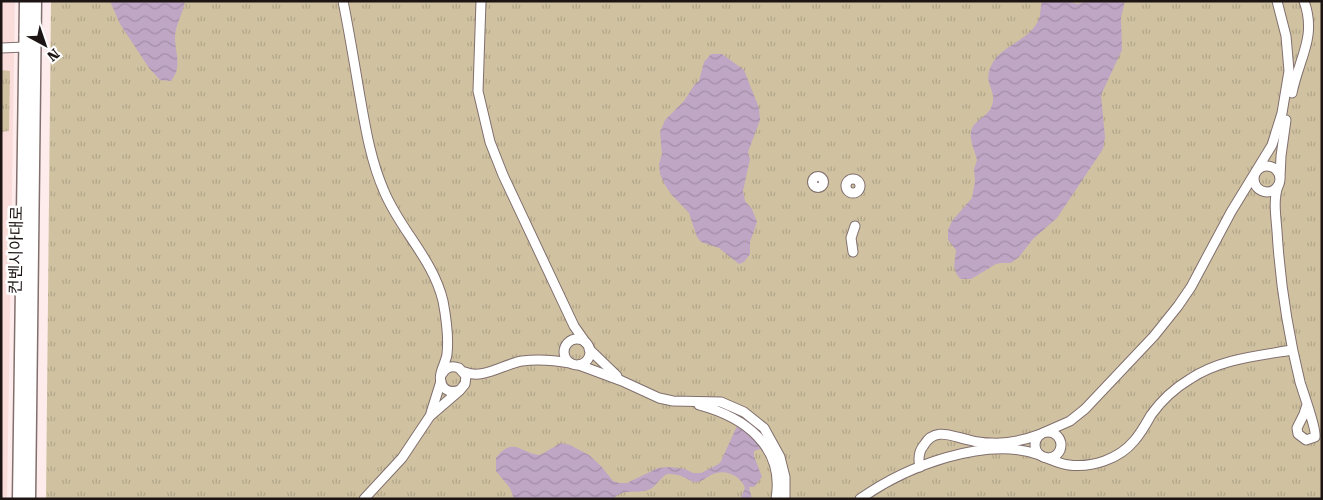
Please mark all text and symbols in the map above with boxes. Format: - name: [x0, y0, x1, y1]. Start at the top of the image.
- north arrow: [20, 20, 70, 70]
- text: N: [44, 45, 63, 65]
- street label: 컨벤시아대로: [6, 205, 26, 294]

